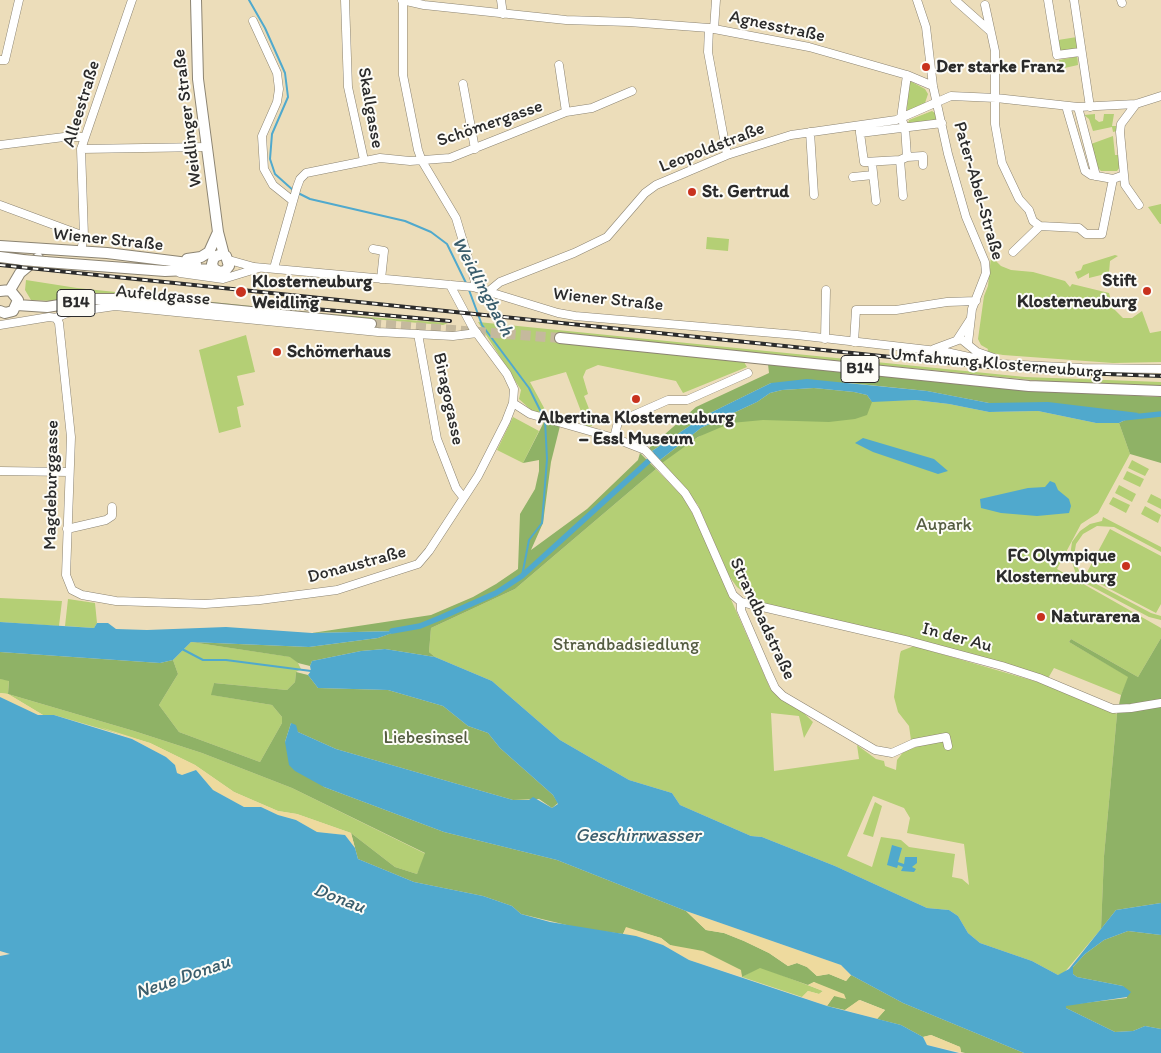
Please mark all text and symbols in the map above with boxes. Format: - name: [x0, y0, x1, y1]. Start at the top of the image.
- street label: Agnesstraße: [727, 6, 827, 48]
- street label: Weidlinger Straße: [169, 48, 207, 188]
- place label: Der starke Franz: [936, 56, 1064, 78]
- street label: Alleestraße: [59, 58, 105, 150]
- marker: Der starke Franz: [920, 61, 932, 73]
- street label: Skallgasse: [352, 66, 388, 150]
- street label: Schömergasse: [434, 96, 546, 152]
- street label: Leopoldstraße: [656, 118, 768, 178]
- street label: Pater-Abel-Straße: [948, 119, 1008, 263]
- place label: St. Gertrud: [702, 181, 789, 203]
- marker: St. Gertrud: [686, 186, 698, 198]
- street label: Wiener Straße: [52, 223, 164, 257]
- water label: Weidlingbach: [446, 233, 518, 341]
- place label: Stift Klosterneuburg: [1017, 270, 1137, 312]
- place label: Klosterneuburg Weidling: [252, 271, 372, 314]
- street label: Aufeldgasse: [115, 281, 211, 311]
- street label: Wiener Straße: [552, 283, 664, 317]
- marker: Klosterneuburg Weidling: [234, 285, 248, 299]
- marker: Stift Klosterneuburg: [1141, 285, 1153, 297]
- road number: B14: [57, 290, 95, 316]
- place label: Schömerhaus: [287, 341, 391, 363]
- street label: Umfahrung Klosterneuburg: [889, 344, 1103, 384]
- marker: Schömerhaus: [271, 346, 283, 358]
- street label: Biragogasse: [428, 351, 468, 447]
- road number: B14: [841, 356, 879, 382]
- marker: Albertina Klosterneuburg – Essl Museum: [630, 393, 642, 405]
- place label: Albertina Klosterneuburg – Essl Museum: [538, 407, 734, 449]
- street label: Magdeburggasse: [40, 420, 64, 550]
- park label: Aupark: [916, 514, 972, 536]
- street label: Donaustraße: [305, 541, 409, 589]
- place label: FC Olympique Klosterneuburg: [996, 545, 1116, 588]
- street label: Strandbadstraße: [724, 555, 800, 683]
- marker: FC Olympique Klosterneuburg: [1120, 560, 1132, 572]
- place label: Naturarena: [1051, 606, 1140, 628]
- marker: Naturarena: [1035, 611, 1047, 623]
- street label: In der Au: [920, 618, 994, 658]
- park label: Strandbadsiedlung: [553, 634, 699, 656]
- park label: Liebesinsel: [384, 727, 468, 749]
- water label: Geschirrwasser: [575, 825, 701, 847]
- water label: Donau: [310, 879, 368, 919]
- water label: Neue Donau: [133, 951, 233, 1005]

